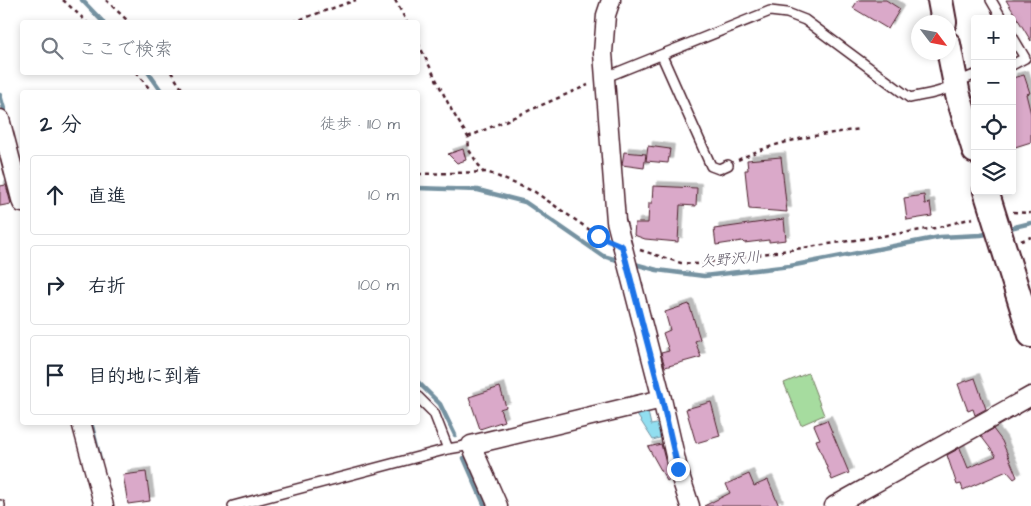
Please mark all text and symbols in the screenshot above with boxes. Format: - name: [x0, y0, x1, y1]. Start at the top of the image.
- north arrow: [911, 15, 956, 60]
- map controls: [971, 15, 1016, 195]
- button: +: [971, 15, 1016, 60]
- search box: [20, 20, 420, 75]
- icon: search: [38, 34, 66, 62]
- text: ここで検索: [78, 36, 173, 63]
- button: −: [971, 60, 1016, 105]
- button: locate: [971, 105, 1016, 150]
- text: 2 分: [40, 110, 81, 139]
- text: 徒歩 · 110 m: [320, 113, 400, 135]
- button: layers: [971, 150, 1016, 195]
- icon: ahead: [41, 181, 69, 209]
- text: 直進: [88, 183, 126, 210]
- text: 10 m: [368, 184, 399, 206]
- route start: [587, 225, 610, 248]
- water label: 欠野沢川: [699, 246, 761, 273]
- icon: right: [41, 271, 69, 299]
- text: 右折: [88, 273, 126, 300]
- text: 100 m: [358, 274, 399, 296]
- icon: arrive: [41, 361, 69, 389]
- text: 目的地に到着: [88, 363, 202, 390]
- route end: [667, 458, 690, 481]

